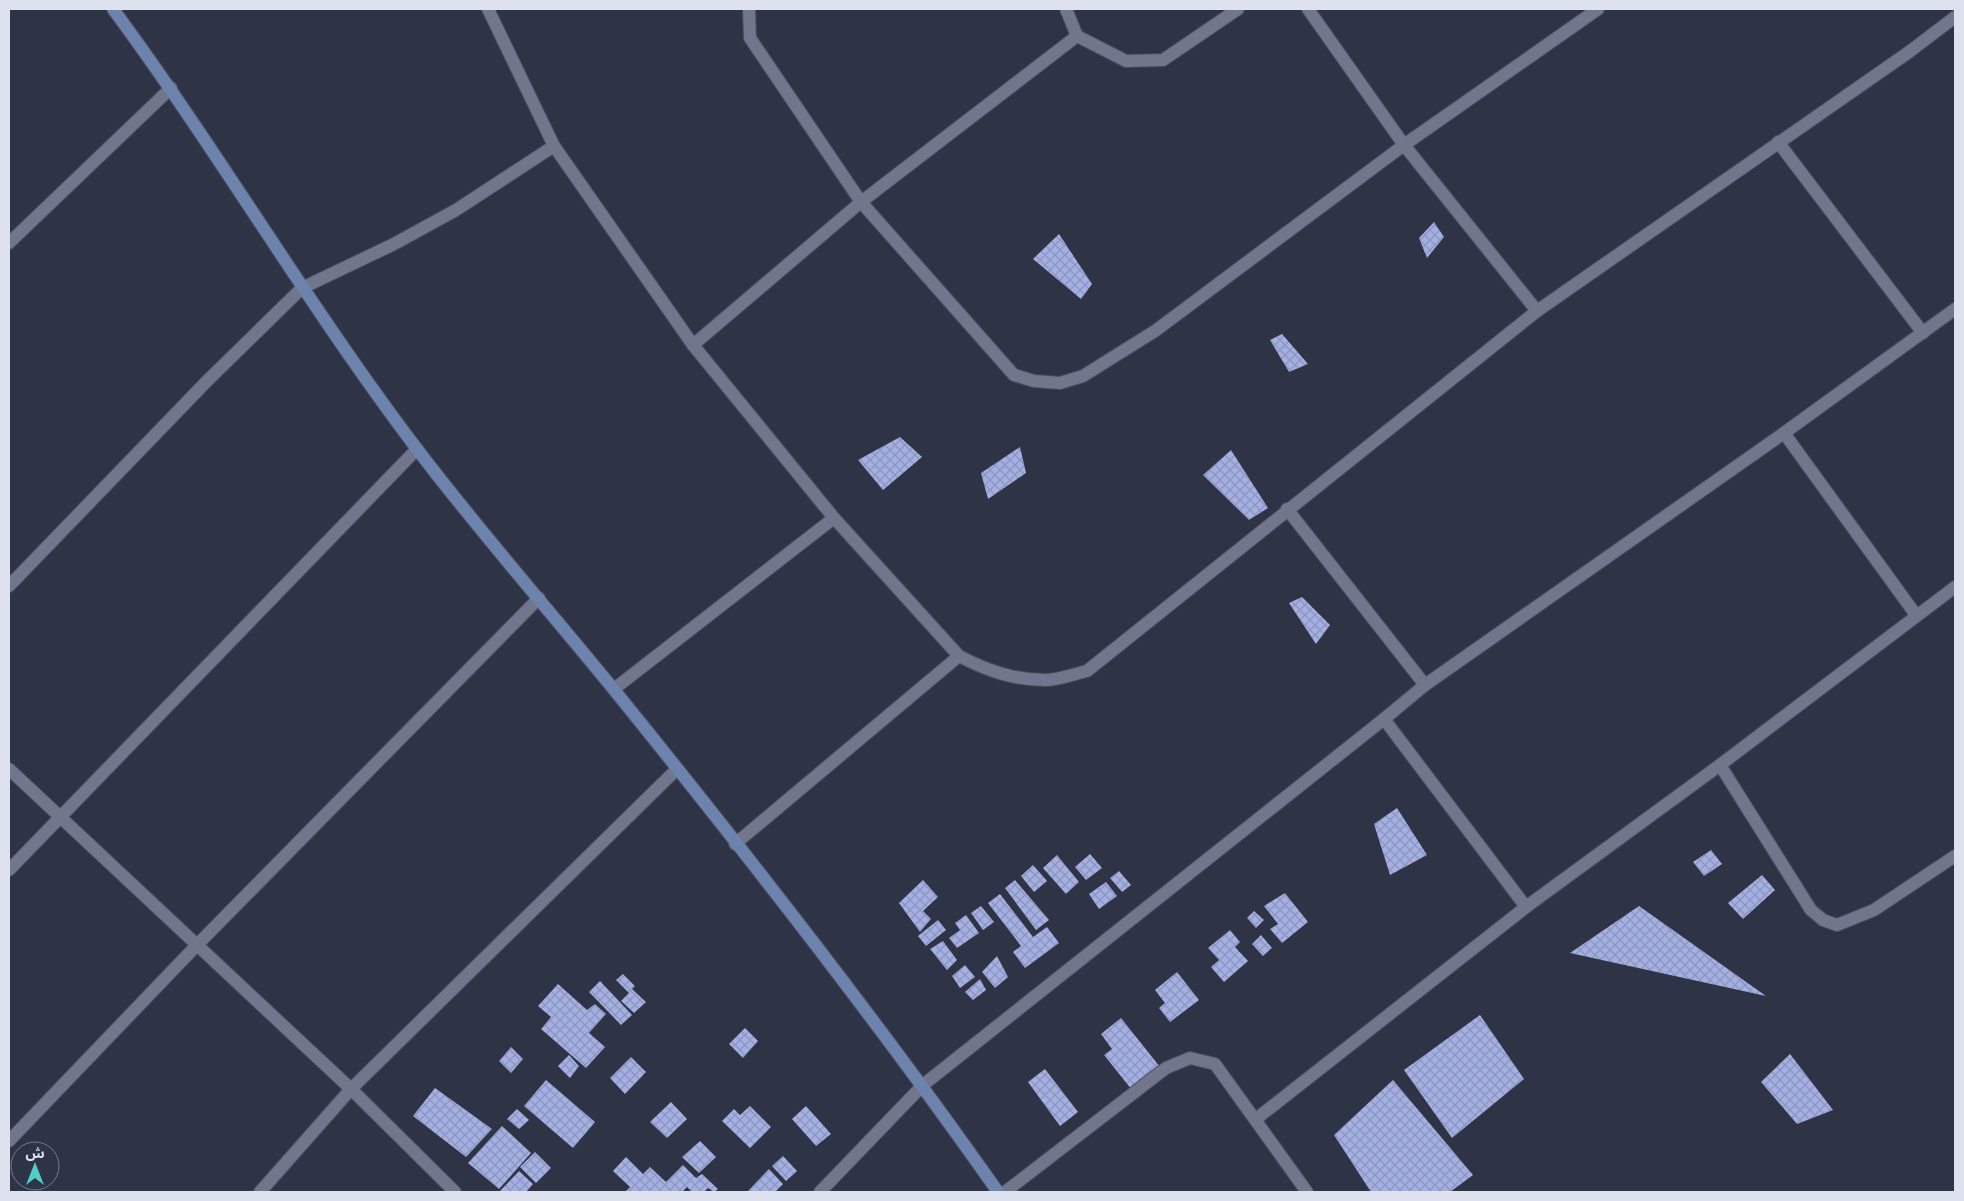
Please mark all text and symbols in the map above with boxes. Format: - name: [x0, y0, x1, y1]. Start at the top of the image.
- north arrow: [10, 1141, 60, 1191]
- text: ش: [25, 1143, 45, 1162]

